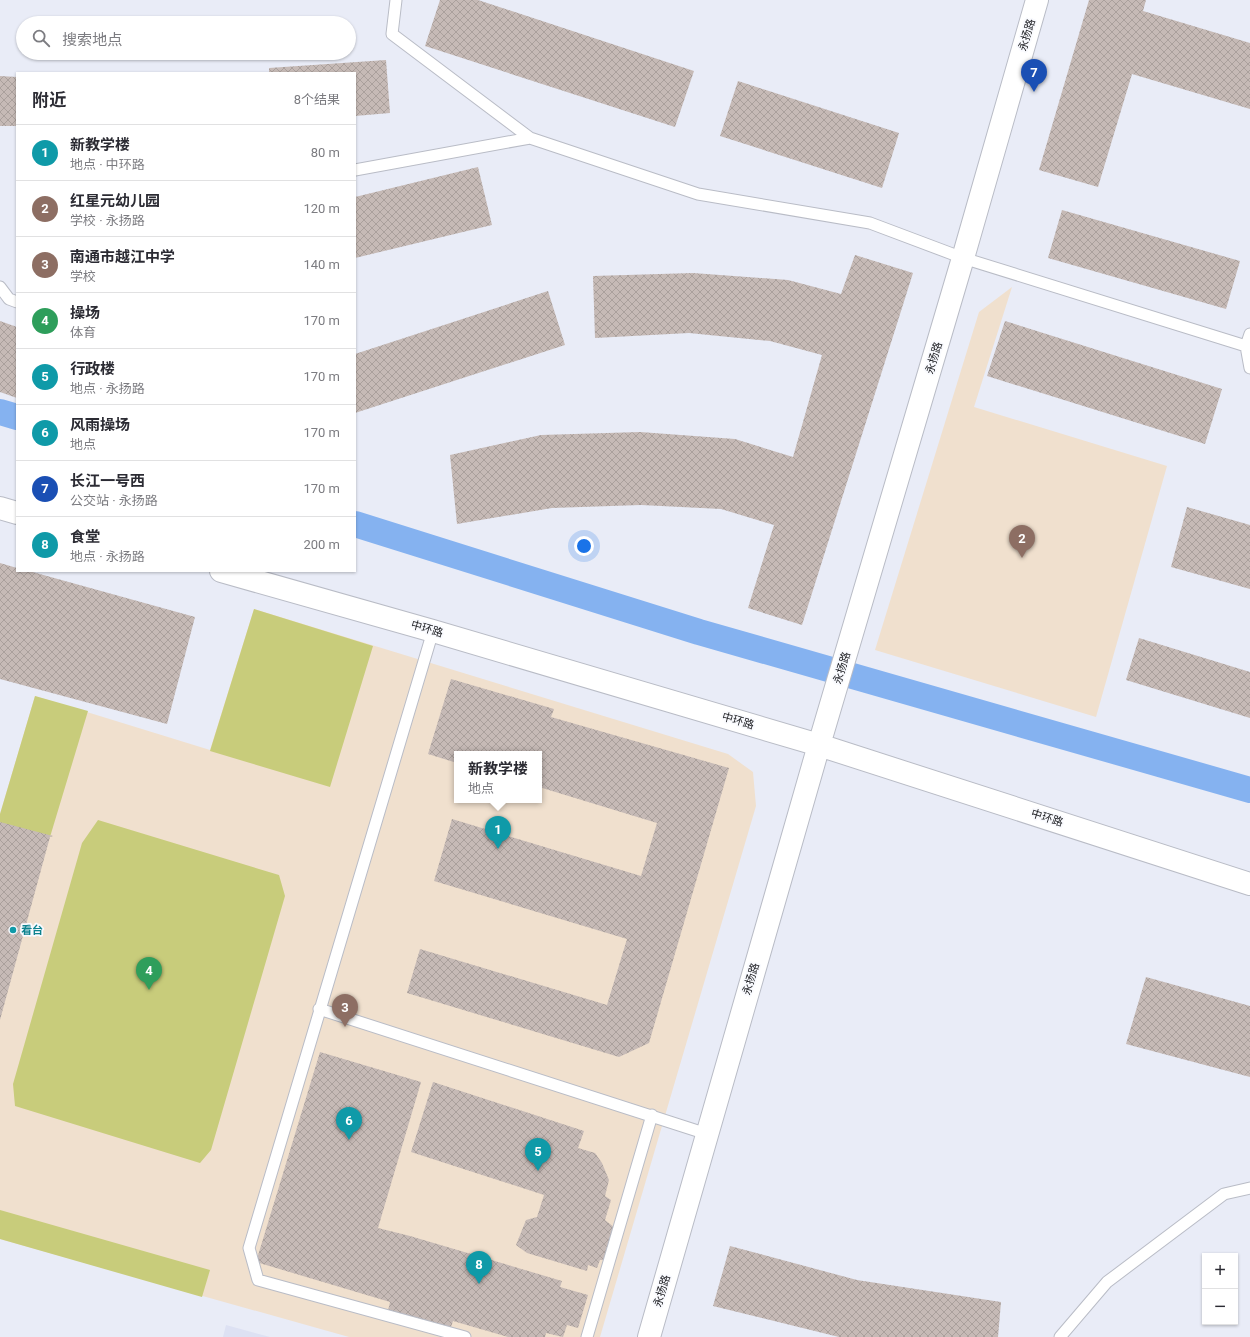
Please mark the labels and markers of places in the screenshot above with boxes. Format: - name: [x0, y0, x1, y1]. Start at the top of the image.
- pin: 7: [1021, 59, 1047, 92]
- pin: 2: [1009, 525, 1035, 558]
- pin: 1: [485, 816, 511, 849]
- place label: 看台: [21, 924, 43, 937]
- marker: 看台: [8, 925, 18, 935]
- pin: 4: [136, 957, 162, 990]
- pin: 3: [332, 994, 358, 1027]
- pin: 6: [336, 1107, 362, 1140]
- pin: 5: [525, 1138, 551, 1171]
- pin: 8: [466, 1251, 492, 1284]

